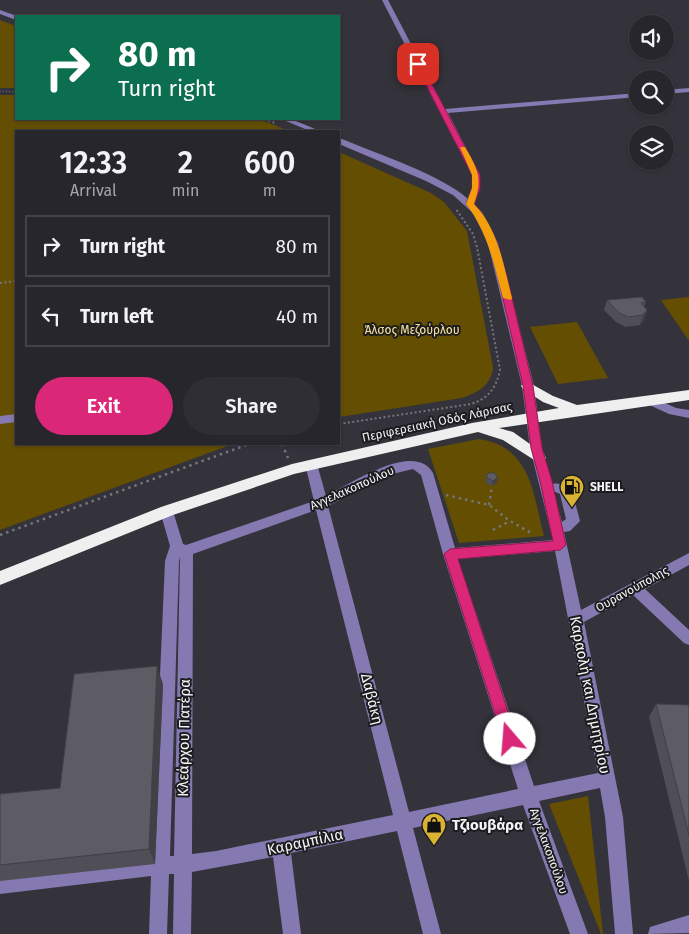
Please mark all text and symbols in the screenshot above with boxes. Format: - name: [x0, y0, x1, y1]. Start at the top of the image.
- map controls: [629, 15, 674, 170]
- button: sound: [629, 15, 674, 60]
- text: 80 m: [118, 33, 197, 75]
- icon: right: [35, 35, 100, 100]
- pin: [397, 43, 439, 85]
- icon: arrive: [404, 50, 432, 78]
- button: search: [629, 70, 674, 115]
- text: Turn right: [118, 75, 215, 102]
- button: layers: [629, 125, 674, 170]
- text: 12:33: [60, 145, 127, 181]
- text: 2: [178, 145, 193, 181]
- text: 600: [244, 145, 295, 181]
- text: Arrival: [70, 181, 117, 200]
- text: min: [172, 181, 199, 200]
- text: m: [263, 181, 277, 200]
- icon: right: [37, 232, 65, 260]
- text: Turn right: [80, 235, 165, 258]
- text: 80 m: [276, 235, 318, 258]
- icon: left: [37, 302, 65, 330]
- text: Turn left: [80, 305, 154, 328]
- text: 40 m: [276, 305, 318, 328]
- park label: Άλσος Μεζούρλου: [364, 323, 460, 337]
- button: Exit: [35, 377, 173, 435]
- button: Share: [183, 377, 320, 435]
- street label: Περιφερειακή Οδός Λάρισας: [361, 399, 514, 445]
- street label: Αγγελακοπούλου: [308, 463, 396, 513]
- fuel station icon: SHELL: [559, 474, 585, 508]
- place label: SHELL: [590, 480, 623, 494]
- street label: Ουρανούπολης: [593, 563, 671, 615]
- street label: Καραολή και Δημητρίου: [566, 614, 614, 776]
- street label: Δαβάκη: [357, 671, 387, 727]
- street label: Κλεάρχου Πατέρα: [174, 679, 194, 797]
- position arrow: [483, 712, 535, 764]
- street label: Αγγελακοπούλου: [527, 806, 571, 896]
- shop icon: Τζιουβάρα: [421, 812, 447, 846]
- place label: Τζιουβάρα: [452, 816, 523, 834]
- street label: Καραμπίλια: [265, 825, 345, 859]

